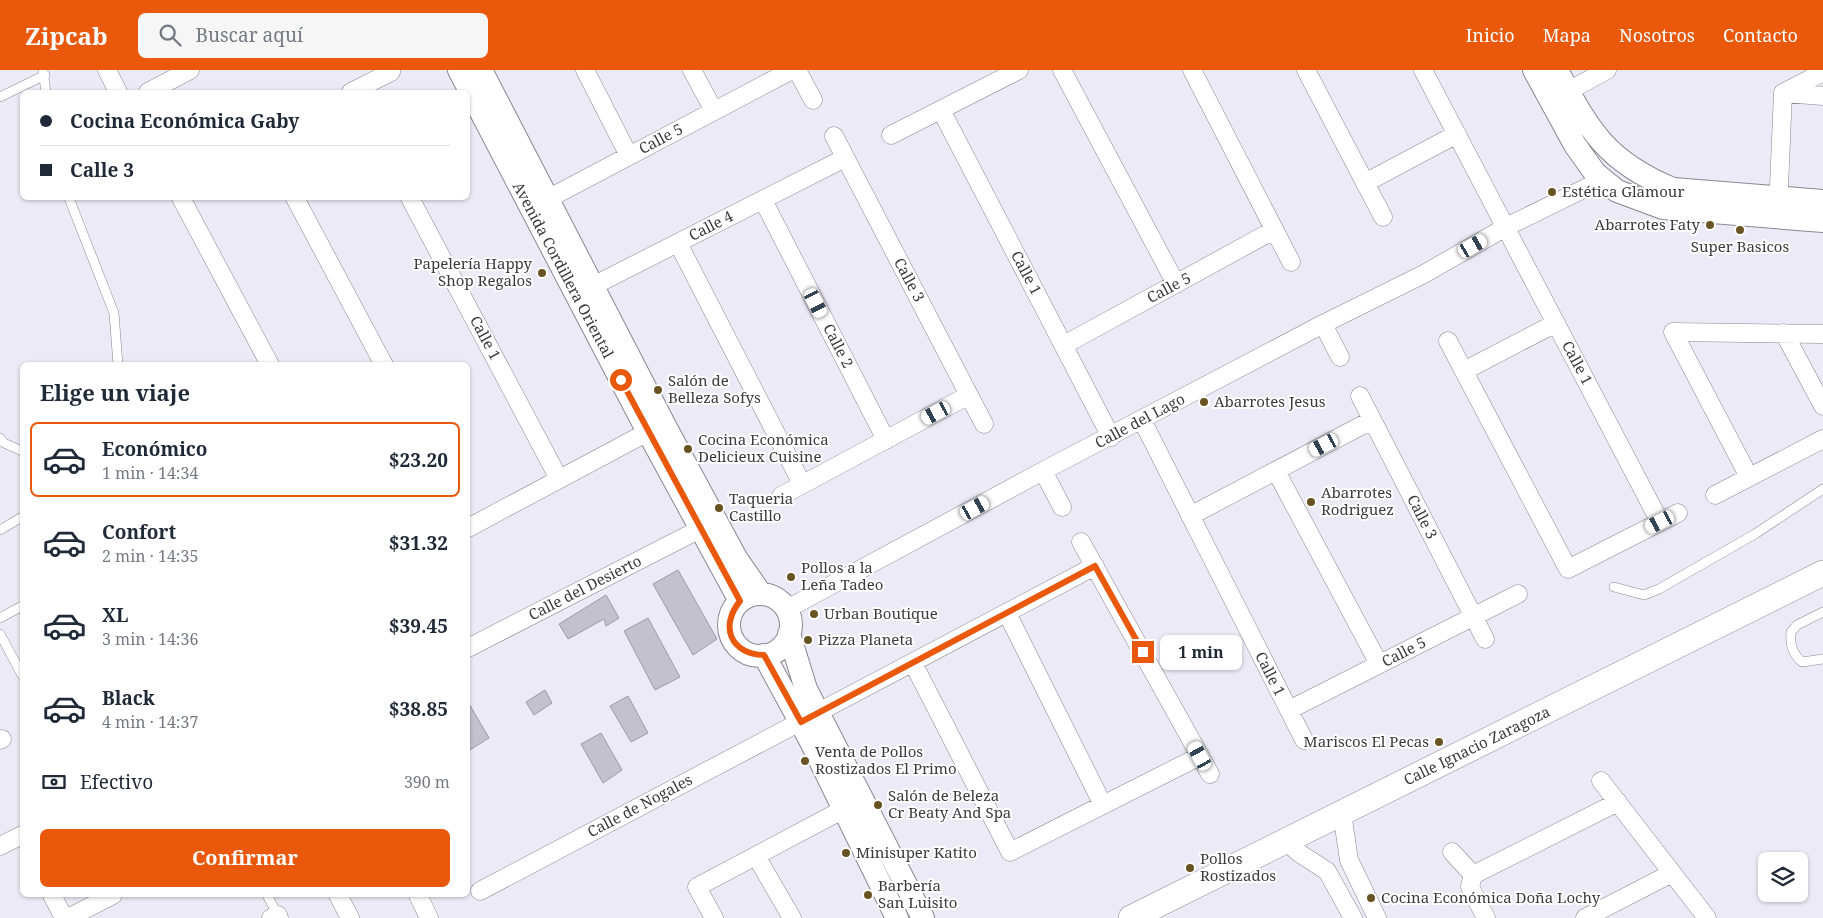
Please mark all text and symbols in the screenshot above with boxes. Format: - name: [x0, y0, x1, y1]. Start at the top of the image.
- search box: [138, 13, 488, 58]
- text: Zipcab: [25, 19, 108, 52]
- icon: search: [156, 21, 184, 49]
- text: Buscar aquí: [196, 22, 303, 48]
- text: Inicio: [1466, 23, 1515, 47]
- text: Mapa: [1543, 23, 1591, 47]
- text: Nosotros: [1619, 23, 1695, 47]
- text: Contacto: [1723, 23, 1798, 47]
- text: Cocina Económica Gaby: [70, 108, 299, 134]
- street label: Calle 5: [635, 118, 686, 158]
- text: Calle 3: [70, 157, 134, 183]
- street label: Avenida Cordillera Oriental: [509, 178, 619, 361]
- place label: Estética Glamour: [1562, 181, 1684, 201]
- marker: Estética Glamour: [1546, 186, 1558, 198]
- street label: Calle 4: [685, 205, 737, 245]
- place label: Abarrotes Faty: [1595, 214, 1701, 234]
- marker: Abarrotes Faty: [1704, 219, 1716, 231]
- marker: Super Basicos: [1734, 224, 1746, 236]
- car: [1456, 232, 1489, 260]
- place label: Super Basicos: [1691, 236, 1789, 256]
- street label: Calle 1: [1007, 247, 1047, 298]
- place label: Papelería Happy Shop Regalos: [413, 253, 533, 290]
- street label: Calle 3: [890, 254, 930, 305]
- marker: Papelería Happy Shop Regalos: [536, 267, 548, 279]
- street label: Calle 5: [1143, 267, 1194, 307]
- car: [802, 286, 829, 320]
- street label: Calle 1: [466, 312, 506, 363]
- street label: Calle 2: [819, 320, 859, 371]
- street label: Calle 1: [1558, 337, 1598, 388]
- route start: [610, 369, 632, 391]
- place label: Salón de Belleza Sofys: [668, 370, 761, 407]
- text: Elige un viaje: [40, 377, 190, 407]
- marker: Salón de Belleza Sofys: [652, 384, 664, 396]
- street label: Calle del Lago: [1091, 388, 1188, 452]
- place label: Abarrotes Jesus: [1214, 391, 1326, 411]
- marker: Abarrotes Jesus: [1198, 396, 1210, 408]
- car: [919, 399, 952, 427]
- place label: Cocina Económica Delicieux Cuisine: [698, 429, 829, 466]
- car: [1307, 431, 1340, 459]
- text: Económico: [102, 436, 208, 462]
- icon: car: [42, 437, 87, 482]
- marker: Cocina Económica Delicieux Cuisine: [682, 443, 694, 455]
- text: $23.20: [389, 447, 448, 473]
- text: 1 min · 14:34: [102, 462, 198, 484]
- place label: Abarrotes Rodriguez: [1321, 482, 1394, 519]
- place label: Taqueria Castillo: [729, 488, 793, 525]
- street label: Calle 3: [1403, 491, 1443, 542]
- car: [958, 494, 991, 522]
- marker: Abarrotes Rodriguez: [1305, 496, 1317, 508]
- marker: Taqueria Castillo: [713, 502, 725, 514]
- car: [1643, 509, 1676, 535]
- text: Confort: [102, 519, 176, 545]
- icon: car: [42, 520, 87, 565]
- text: $31.32: [389, 530, 448, 556]
- text: 2 min · 14:35: [102, 545, 198, 567]
- street label: Calle del Desierto: [525, 550, 644, 624]
- place label: Pollos a la Leña Tadeo: [801, 557, 883, 594]
- marker: Pollos a la Leña Tadeo: [785, 571, 797, 583]
- text: XL: [102, 602, 128, 628]
- icon: car: [42, 603, 87, 648]
- place label: Urban Boutique: [824, 603, 938, 623]
- marker: Urban Boutique: [808, 608, 820, 620]
- text: $39.45: [389, 613, 448, 639]
- text: 3 min · 14:36: [102, 628, 198, 650]
- place label: Pizza Planeta: [818, 629, 913, 649]
- street label: Calle 5: [1378, 631, 1429, 671]
- marker: Pizza Planeta: [802, 634, 814, 646]
- callout: 1 min: [1160, 634, 1243, 670]
- route end: [1132, 641, 1154, 663]
- text: 1 min: [1178, 641, 1224, 663]
- street label: Calle 1: [1251, 648, 1291, 699]
- text: Black: [102, 685, 155, 711]
- icon: car: [42, 686, 87, 731]
- text: $38.85: [389, 696, 448, 722]
- street label: Calle Ignacio Zaragoza: [1400, 701, 1553, 789]
- text: 4 min · 14:37: [102, 711, 198, 733]
- place label: Mariscos El Pecas: [1304, 731, 1429, 751]
- marker: Mariscos El Pecas: [1433, 736, 1445, 748]
- car: [1186, 739, 1213, 773]
- place label: Venta de Pollos Rostizados El Primo: [815, 741, 957, 778]
- marker: Venta de Pollos Rostizados El Primo: [799, 755, 811, 767]
- icon: cash: [40, 768, 68, 796]
- text: Efectivo: [80, 769, 153, 795]
- street label: Calle de Nogales: [584, 769, 696, 841]
- text: 390 m: [404, 771, 450, 793]
- place label: Salón de Beleza Cr Beaty And Spa: [888, 785, 1011, 822]
- marker: Salón de Beleza Cr Beaty And Spa: [872, 799, 884, 811]
- button: Confirmar: [40, 829, 450, 887]
- place label: Minisuper Katito: [856, 842, 977, 862]
- marker: Minisuper Katito: [840, 847, 852, 859]
- place label: Pollos Rostizados: [1200, 848, 1276, 885]
- map controls: [1758, 852, 1808, 902]
- button: layers: [1758, 852, 1808, 902]
- marker: Pollos Rostizados: [1184, 862, 1196, 874]
- place label: Barbería San Luisito: [878, 875, 957, 912]
- place label: Cocina Económica Doña Lochy: [1381, 887, 1601, 907]
- marker: Barbería San Luisito: [862, 889, 874, 901]
- marker: Cocina Económica Doña Lochy: [1365, 892, 1377, 904]

